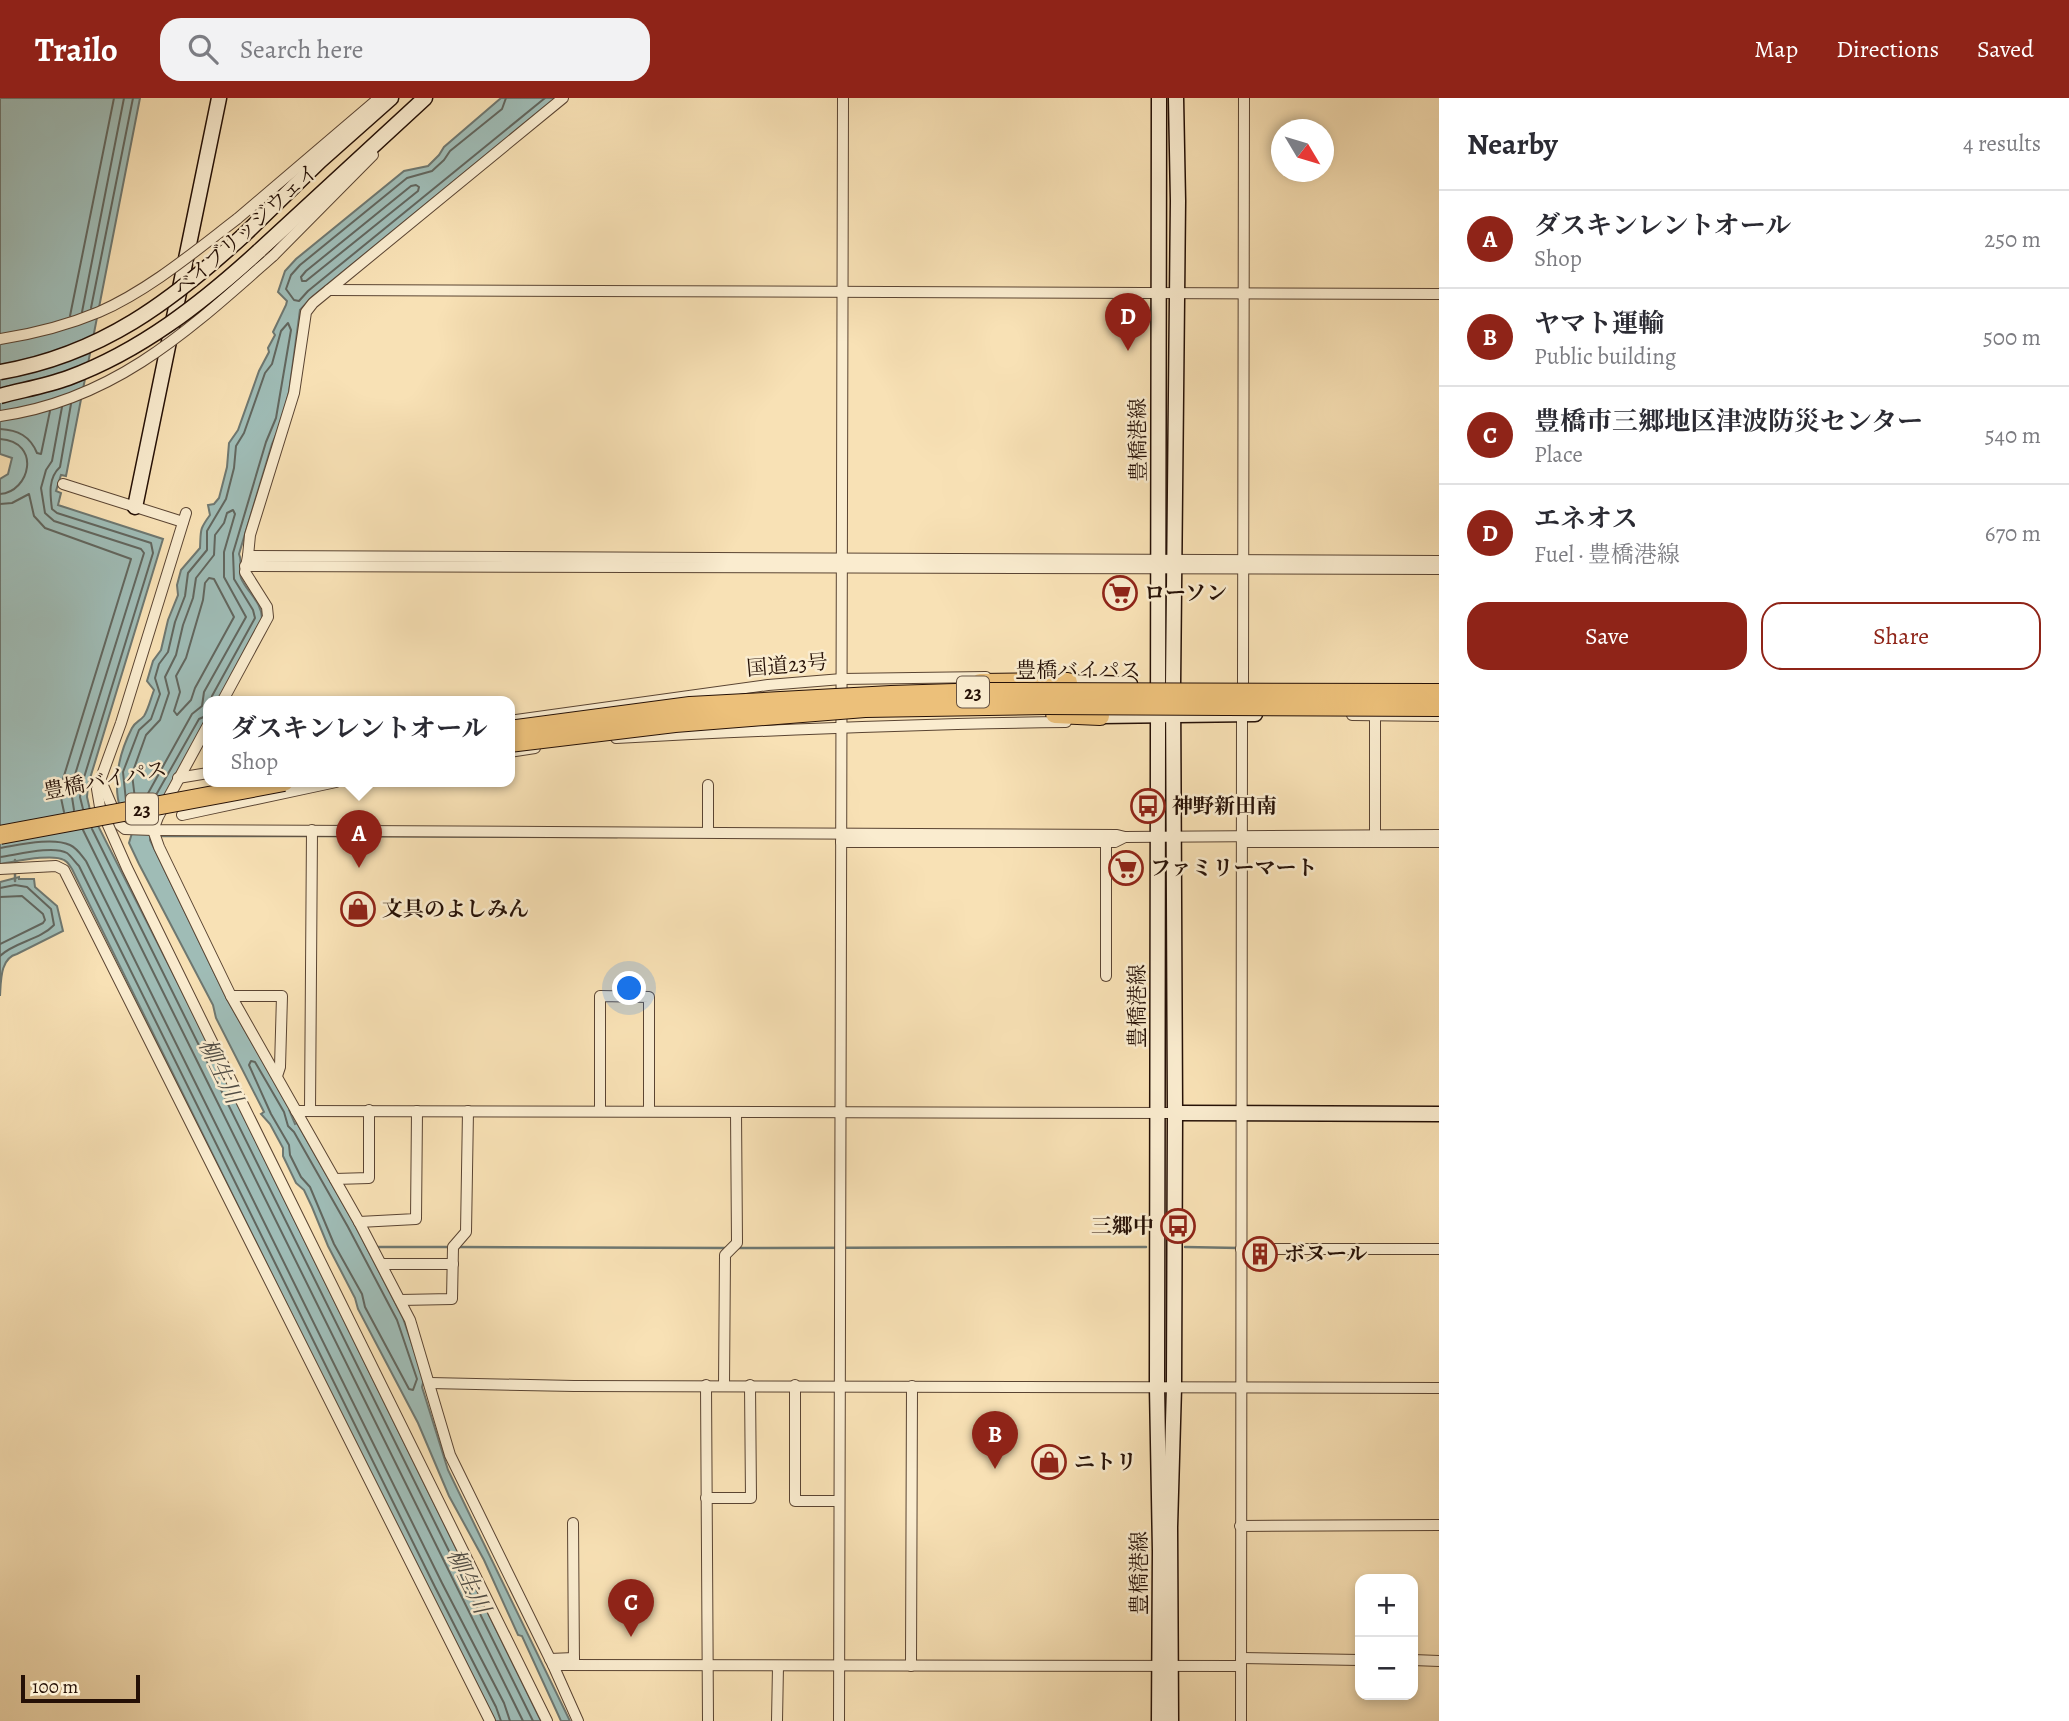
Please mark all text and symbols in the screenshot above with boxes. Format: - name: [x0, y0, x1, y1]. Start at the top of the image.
- search box: [160, 18, 650, 81]
- text: Trailo: [35, 27, 118, 72]
- icon: search: [184, 30, 222, 68]
- text: Search here: [240, 32, 364, 67]
- text: Map: [1754, 33, 1798, 65]
- text: Directions: [1836, 33, 1939, 65]
- text: Saved: [1977, 33, 2034, 65]
- north arrow: [1271, 119, 1334, 182]
- text: Nearby: [1467, 124, 1558, 164]
- text: 4 results: [1963, 128, 2041, 159]
- street label: ベイブリッジウェイ: [168, 157, 324, 303]
- text: ダスキンレントオール: [1534, 208, 1791, 243]
- text: A: [1483, 224, 1497, 255]
- text: 250 m: [1984, 224, 2041, 255]
- text: Shop: [1534, 243, 1582, 274]
- pin: D: [1105, 293, 1151, 351]
- text: ヤマト運輸: [1534, 306, 1664, 341]
- text: B: [1483, 322, 1497, 353]
- text: 500 m: [1983, 322, 2041, 353]
- text: Public building: [1534, 341, 1676, 372]
- street label: 豊橋港線: [1123, 398, 1153, 482]
- text: 豊橋市三郷地区津波防災センター: [1534, 404, 1923, 439]
- text: C: [1483, 420, 1497, 451]
- text: 540 m: [1985, 420, 2041, 451]
- text: Place: [1534, 439, 1583, 470]
- text: エネオス: [1534, 501, 1638, 536]
- text: D: [1482, 518, 1498, 549]
- text: 670 m: [1985, 518, 2041, 549]
- text: Fuel · 豊橋港線: [1534, 539, 1680, 570]
- supermarket icon: ローソン: [1101, 574, 1139, 612]
- place label: ローソン: [1144, 579, 1227, 607]
- button: Save: [1467, 602, 1747, 670]
- button: Share: [1761, 602, 2041, 670]
- street label: 国道23号: [745, 647, 829, 683]
- street label: 豊橋バイパス: [1015, 656, 1141, 684]
- road number: 23: [957, 677, 989, 708]
- popup: [203, 696, 515, 787]
- text: ダスキンレントオール: [230, 711, 488, 746]
- text: Shop: [230, 746, 278, 777]
- street label: 豊橋バイパス: [41, 754, 169, 806]
- bus stop icon: 神野新田南: [1129, 787, 1167, 825]
- place label: 神野新田南: [1172, 792, 1277, 820]
- road number: 23: [126, 794, 158, 824]
- pin: A: [336, 810, 382, 868]
- supermarket icon: ファミリーマート: [1107, 849, 1145, 887]
- place label: ファミリーマート: [1150, 854, 1318, 882]
- shop icon: 文具のよしみん: [339, 890, 377, 928]
- place label: 文具のよしみん: [382, 895, 529, 923]
- street label: 豊橋港線: [1123, 964, 1151, 1048]
- your location: [612, 971, 646, 1005]
- water label: 柳生川: [191, 1033, 251, 1112]
- bus stop icon: 三郷中: [1159, 1207, 1197, 1245]
- place label: 三郷中: [1091, 1212, 1154, 1240]
- building icon: ボヌール: [1241, 1235, 1279, 1273]
- place label: ボヌール: [1284, 1240, 1368, 1268]
- pin: B: [972, 1411, 1018, 1469]
- shop icon: ニトリ: [1030, 1443, 1068, 1481]
- place label: ニトリ: [1074, 1448, 1137, 1476]
- street label: 豊橋港線: [1125, 1531, 1153, 1615]
- water label: 柳生川: [439, 1543, 499, 1622]
- map controls: [1355, 1574, 1418, 1700]
- button: +: [1355, 1574, 1418, 1637]
- pin: C: [608, 1579, 654, 1637]
- button: −: [1355, 1637, 1418, 1700]
- scale bar: [21, 1672, 140, 1704]
- text: 100 m: [32, 1674, 78, 1700]

